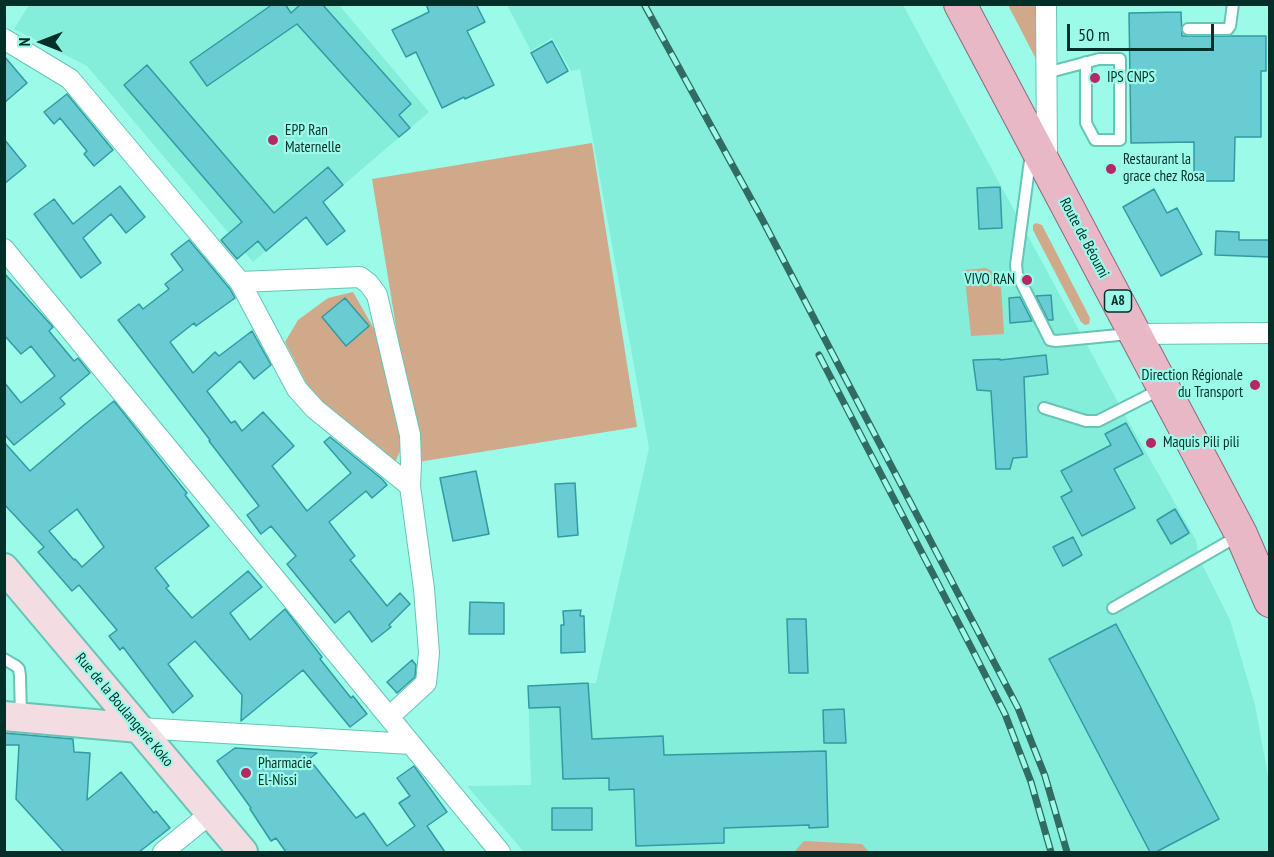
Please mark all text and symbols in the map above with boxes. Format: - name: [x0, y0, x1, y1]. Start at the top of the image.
- north arrow: [12, 12, 72, 72]
- scale bar: [1070, 12, 1217, 50]
- text: 50 m: [1078, 23, 1110, 46]
- text: N: [14, 38, 34, 46]
- place label: IPS CNPS: [1107, 69, 1155, 87]
- marker: IPS CNPS: [1088, 71, 1102, 85]
- place label: EPP Ran Maternelle: [285, 122, 341, 157]
- marker: EPP Ran Maternelle: [266, 133, 280, 147]
- place label: Restaurant la grace chez Rosa: [1123, 151, 1205, 186]
- marker: Restaurant la grace chez Rosa: [1104, 162, 1118, 176]
- street label: Route de Béoumi: [1055, 195, 1113, 281]
- place label: VIVO RAN: [965, 271, 1015, 289]
- marker: VIVO RAN: [1020, 273, 1034, 287]
- road number: A8: [1104, 290, 1132, 312]
- place label: Direction Régionale du Transport: [1142, 367, 1243, 402]
- marker: Direction Régionale du Transport: [1248, 378, 1262, 392]
- place label: Maquis Pili pili: [1163, 434, 1240, 452]
- marker: Maquis Pili pili: [1144, 436, 1158, 450]
- street label: Rue de la Boulangerie Koko: [71, 650, 177, 770]
- place label: Pharmacie El-Nissi: [258, 755, 312, 790]
- marker: Pharmacie El-Nissi: [239, 766, 253, 780]

